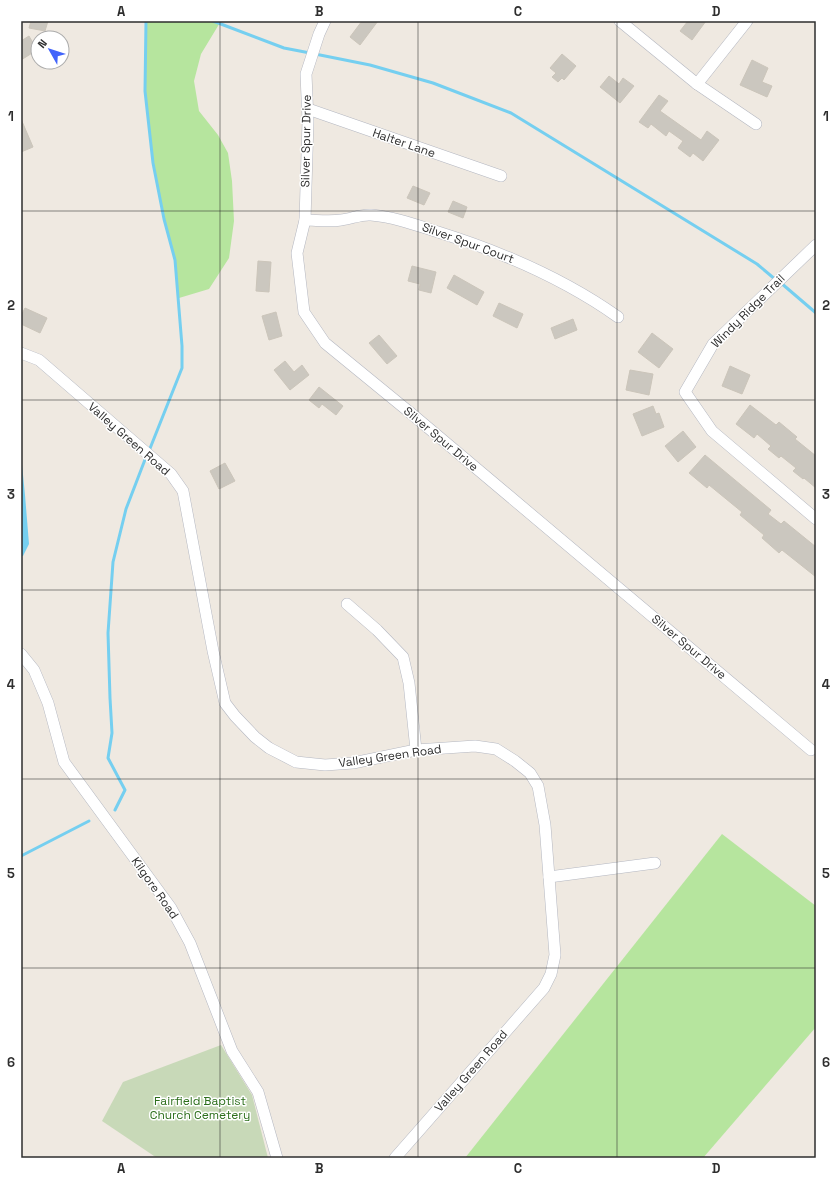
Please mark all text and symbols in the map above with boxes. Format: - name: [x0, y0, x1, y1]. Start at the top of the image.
- text: A: [117, 3, 126, 20]
- text: B: [315, 3, 324, 20]
- text: C: [514, 3, 522, 20]
- text: D: [712, 3, 721, 20]
- north arrow: [30, 30, 70, 70]
- text: N: [34, 36, 50, 51]
- street label: Silver Spur Drive: [297, 94, 315, 188]
- text: 1: [8, 108, 14, 125]
- text: 1: [823, 108, 829, 125]
- street label: Halter Lane: [370, 125, 438, 161]
- street label: Silver Spur Court: [420, 219, 516, 267]
- street label: Windy Ridge Trail: [708, 271, 788, 351]
- text: 2: [7, 297, 15, 314]
- text: 2: [822, 297, 830, 314]
- street label: Valley Green Road: [85, 399, 173, 479]
- street label: Silver Spur Drive: [400, 403, 482, 475]
- text: 3: [7, 486, 15, 503]
- text: 3: [822, 486, 830, 503]
- street label: Silver Spur Drive: [648, 611, 730, 683]
- text: 4: [7, 676, 15, 693]
- text: 4: [822, 676, 830, 693]
- street label: Valley Green Road: [338, 741, 442, 771]
- street label: Kilgore Road: [128, 854, 182, 922]
- text: 5: [7, 865, 15, 882]
- text: 5: [822, 865, 830, 882]
- street label: Valley Green Road: [431, 1027, 511, 1115]
- text: 6: [7, 1054, 15, 1071]
- text: 6: [822, 1054, 830, 1071]
- park label: Fairfield Baptist Church Cemetery: [150, 1093, 250, 1123]
- text: A: [117, 1160, 126, 1177]
- text: B: [315, 1160, 324, 1177]
- text: C: [514, 1160, 522, 1177]
- text: D: [712, 1160, 721, 1177]

